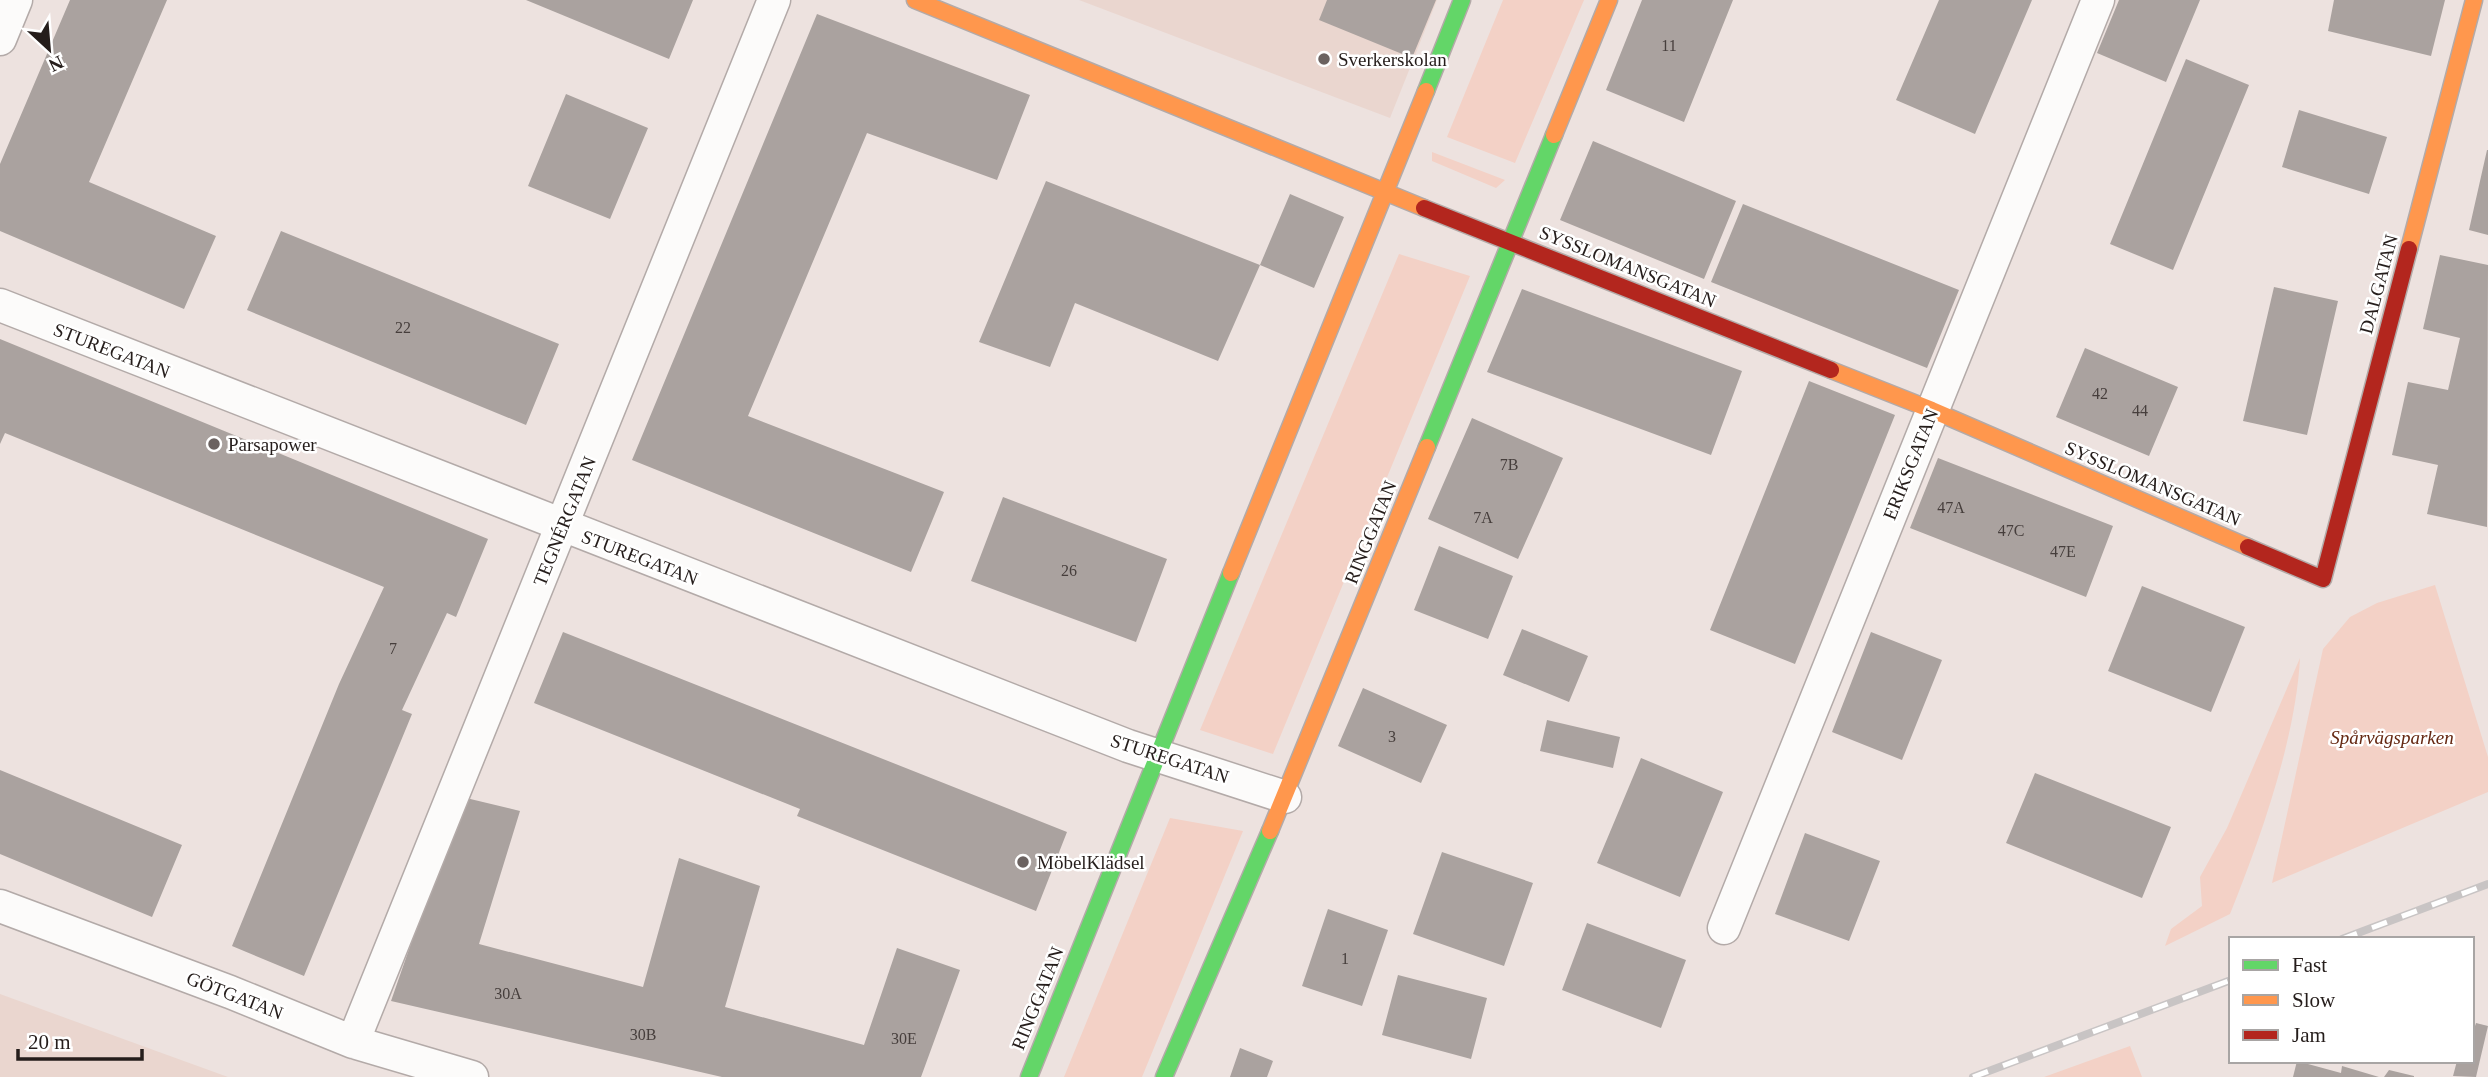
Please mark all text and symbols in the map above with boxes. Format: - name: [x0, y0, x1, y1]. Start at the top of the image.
- north arrow: [14, 14, 84, 84]
- house number: 11: [1661, 37, 1677, 54]
- place label: Sverkerskolan: [1338, 49, 1447, 70]
- text: N: [45, 51, 67, 76]
- marker: Sverkerskolan: [1316, 51, 1332, 67]
- street label: SYSSLOMANSGATAN: [1536, 221, 1719, 312]
- street label: DALGATAN: [2355, 232, 2402, 336]
- street label: STUREGATAN: [51, 319, 173, 382]
- house number: 22: [395, 319, 411, 336]
- house number: 42: [2092, 385, 2108, 402]
- house number: 44: [2132, 402, 2148, 419]
- street label: ERIKSGATAN: [1879, 405, 1942, 523]
- place label: Parsapower: [228, 434, 317, 455]
- marker: Parsapower: [206, 436, 222, 452]
- street label: SYSSLOMANSGATAN: [2062, 437, 2244, 530]
- street label: TEGNÉRGATAN: [529, 453, 600, 589]
- house number: 7B: [1500, 456, 1518, 473]
- street label: RINGGATAN: [1340, 477, 1401, 587]
- house number: 47A: [1937, 499, 1965, 516]
- house number: 7A: [1473, 509, 1493, 526]
- house number: 47C: [1998, 522, 2024, 539]
- street label: STUREGATAN: [579, 526, 701, 589]
- house number: 47E: [2050, 543, 2076, 560]
- house number: 26: [1061, 562, 1077, 579]
- house number: 7: [389, 640, 397, 657]
- park label: Spårvägsparken: [2330, 727, 2454, 748]
- house number: 3: [1388, 728, 1396, 745]
- street label: STUREGATAN: [1108, 729, 1232, 788]
- place label: MöbelKlädsel: [1037, 852, 1145, 873]
- marker: MöbelKlädsel: [1015, 854, 1031, 870]
- legend: [2229, 937, 2474, 1063]
- street label: RINGGATAN: [1007, 943, 1068, 1053]
- house number: 1: [1341, 950, 1349, 967]
- text: Fast: [2292, 953, 2327, 977]
- street label: GÖTGATAN: [183, 967, 286, 1024]
- house number: 30A: [494, 985, 522, 1002]
- text: Slow: [2292, 988, 2336, 1012]
- scale bar: [18, 1018, 142, 1062]
- text: Jam: [2292, 1023, 2326, 1047]
- house number: 30B: [630, 1026, 656, 1043]
- text: 20 m: [28, 1030, 71, 1054]
- house number: 30E: [891, 1030, 917, 1047]

